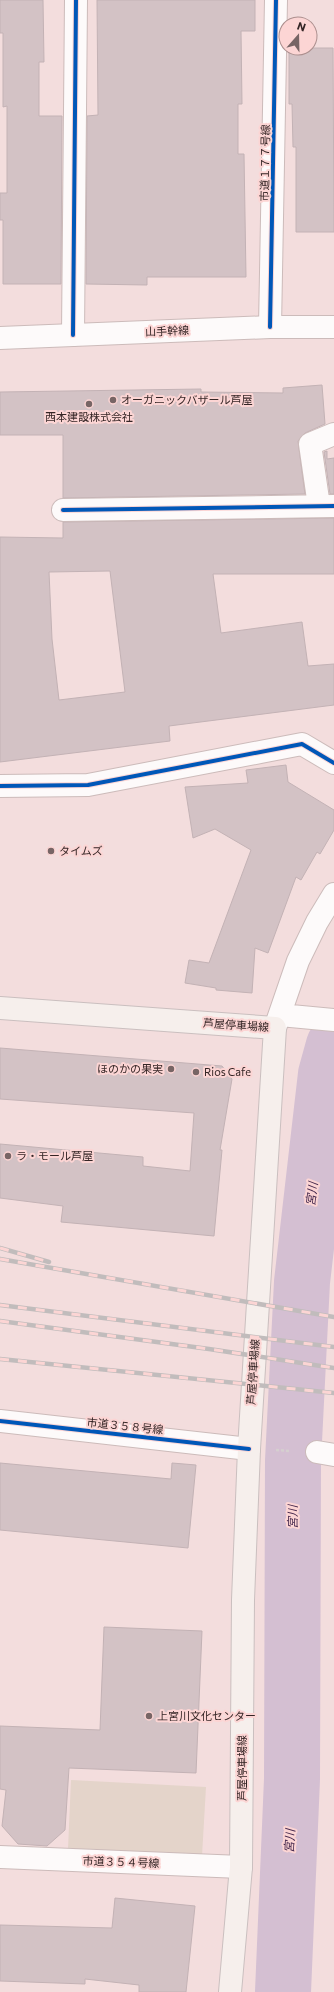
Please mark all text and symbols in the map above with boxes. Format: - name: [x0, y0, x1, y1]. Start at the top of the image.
- north arrow: [278, 16, 318, 56]
- text: N: [295, 19, 308, 34]
- street label: 市道１７７号線: [257, 124, 272, 202]
- street label: 山手幹線: [145, 323, 189, 338]
- place label: オーガニックバザール芦屋: [121, 393, 252, 406]
- marker: オーガニックバザール芦屋: [108, 395, 118, 405]
- marker: 西本建設株式会社: [84, 399, 94, 409]
- place label: 西本建設株式会社: [45, 410, 133, 423]
- place label: タイムズ: [59, 844, 103, 857]
- marker: タイムズ: [46, 846, 56, 856]
- street label: 芦屋停車場線: [203, 1016, 269, 1033]
- place label: ほのかの果実: [97, 1062, 163, 1075]
- marker: ほのかの果実: [166, 1064, 176, 1074]
- place label: Rios Cafe: [204, 1065, 251, 1078]
- marker: Rios Cafe: [191, 1067, 201, 1077]
- place label: ラ・モール芦屋: [16, 1149, 93, 1162]
- marker: ラ・モール芦屋: [3, 1151, 13, 1161]
- water label: 宮川: [303, 1179, 320, 1207]
- street label: 芦屋停車場線: [244, 1339, 261, 1405]
- street label: 市道３５８号線: [86, 1415, 164, 1436]
- water label: 宮川: [285, 1503, 299, 1529]
- place label: 上宮川文化センター: [157, 1709, 256, 1722]
- marker: 上宮川文化センター: [144, 1711, 154, 1721]
- street label: 芦屋停車場線: [235, 1735, 248, 1801]
- water label: 宮川: [281, 1827, 297, 1853]
- street label: 市道３５４号線: [82, 1854, 160, 1869]

